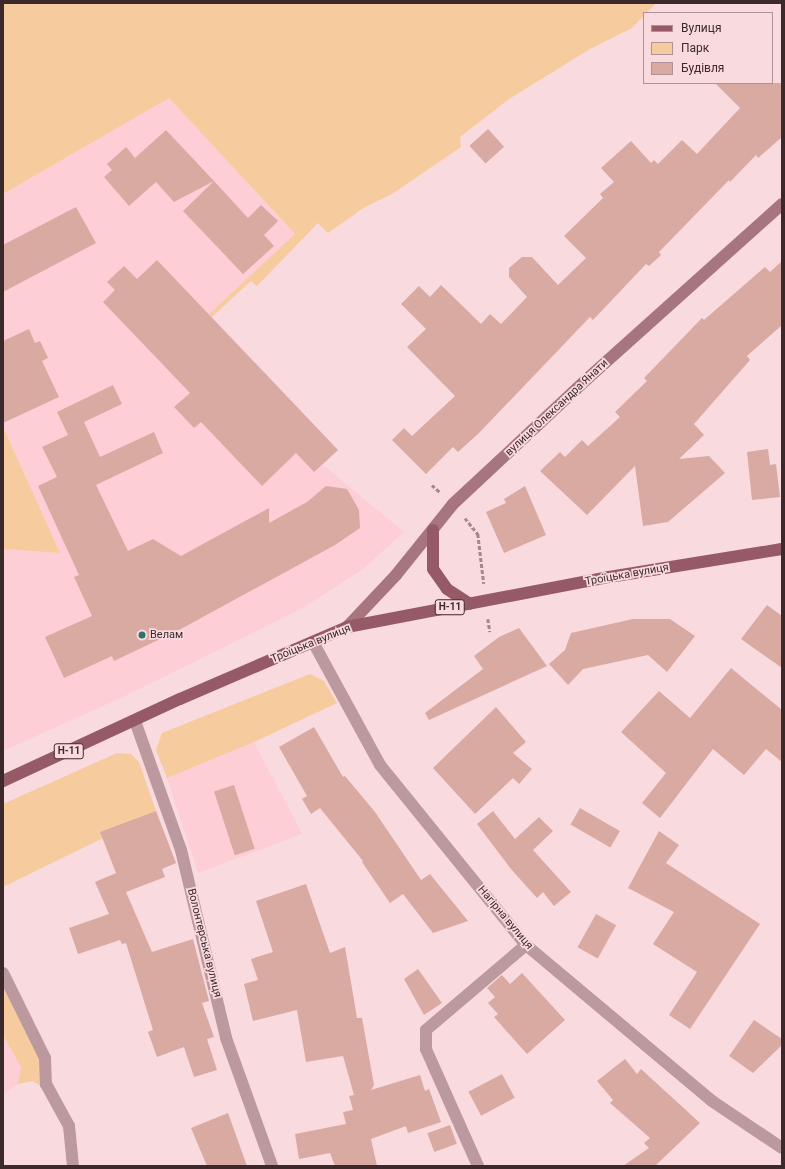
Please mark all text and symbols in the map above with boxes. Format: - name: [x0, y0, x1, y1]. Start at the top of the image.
- legend: [643, 12, 773, 84]
- text: Вулиця: [681, 21, 722, 35]
- text: Парк: [681, 41, 709, 55]
- text: Будівля: [681, 61, 724, 75]
- street label: вулиця Олександра Янати: [503, 357, 611, 459]
- street label: Троїцька вулиця: [584, 561, 670, 589]
- road number: Н-11: [434, 599, 466, 615]
- street label: Троїцька вулиця: [269, 622, 353, 666]
- place label: Велам: [150, 628, 183, 642]
- marker: Велам: [137, 630, 147, 640]
- road number: Н-11: [53, 743, 85, 759]
- street label: Нагірна вулиця: [475, 884, 535, 952]
- street label: Волонтерська вулиця: [184, 887, 224, 999]

